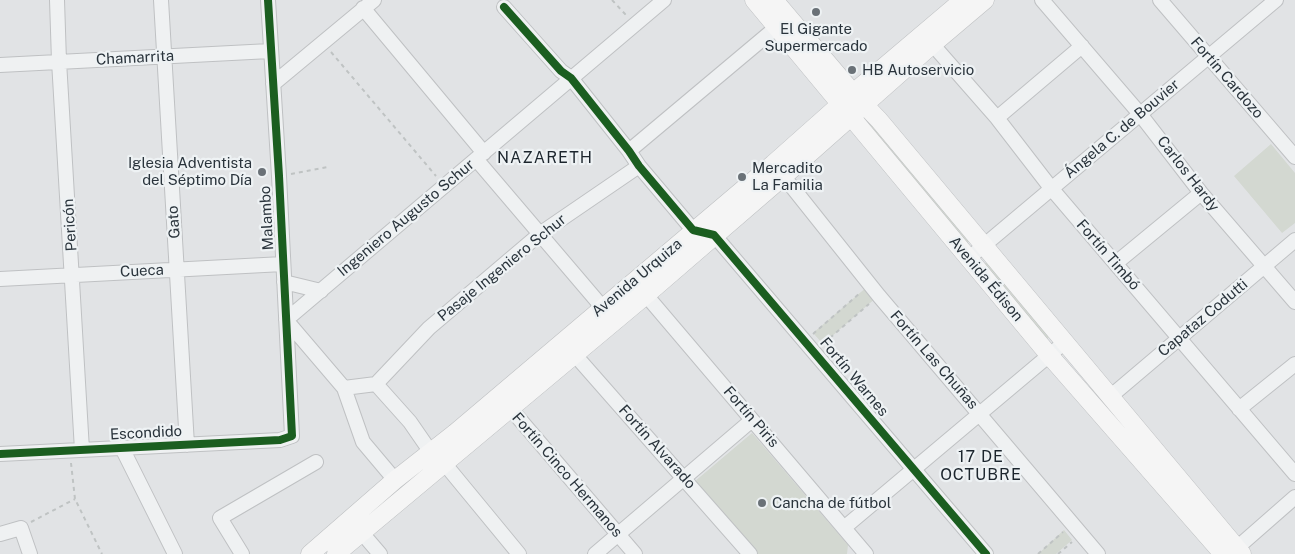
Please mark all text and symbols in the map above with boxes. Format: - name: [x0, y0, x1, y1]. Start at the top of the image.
- marker: El Gigante Supermercado: [810, 6, 822, 18]
- place label: El Gigante Supermercado: [764, 20, 868, 55]
- street label: Fortín Cardozo: [1187, 34, 1267, 122]
- street label: Chamarrita: [96, 47, 174, 69]
- place label: HB Autoservicio: [862, 61, 974, 79]
- marker: HB Autoservicio: [846, 64, 858, 76]
- street label: Ángela C. de Bouvier: [1061, 76, 1183, 182]
- street label: Carlos Hardy: [1153, 133, 1223, 215]
- district label: NAZARETH: [496, 148, 594, 168]
- place label: Iglesia Adventista del Séptimo Día: [128, 154, 252, 189]
- street label: Ingeniero Augusto Schur: [334, 156, 478, 280]
- place label: Mercadito La Familia: [752, 159, 823, 194]
- marker: Iglesia Adventista del Séptimo Día: [256, 166, 268, 178]
- marker: Mercadito La Familia: [736, 171, 748, 183]
- street label: Malambo: [256, 185, 278, 251]
- street label: Pericón: [59, 198, 81, 252]
- street label: Gato: [164, 205, 184, 239]
- street label: Pasaje Ingeniero Schur: [434, 211, 570, 325]
- street label: Fortín Timbó: [1072, 216, 1144, 294]
- street label: Avenida Édison: [945, 233, 1027, 325]
- street label: Avenida Urquiza: [588, 235, 686, 321]
- street label: Cueca: [120, 261, 164, 281]
- street label: Capataz Codutti: [1155, 275, 1251, 361]
- street label: Fortín Las Chuñas: [886, 307, 982, 413]
- street label: Fortín Warnes: [816, 334, 892, 420]
- street label: Fortín Piris: [720, 383, 782, 451]
- street label: Fortín Alvarado: [615, 401, 699, 493]
- street label: Fortín Cinco Hermanos: [508, 409, 626, 541]
- street label: Escondido: [109, 422, 183, 444]
- district label: 17 DE OCTUBRE: [939, 447, 1023, 485]
- place label: Cancha de fútbol: [772, 494, 891, 512]
- marker: Cancha de fútbol: [756, 497, 768, 509]

